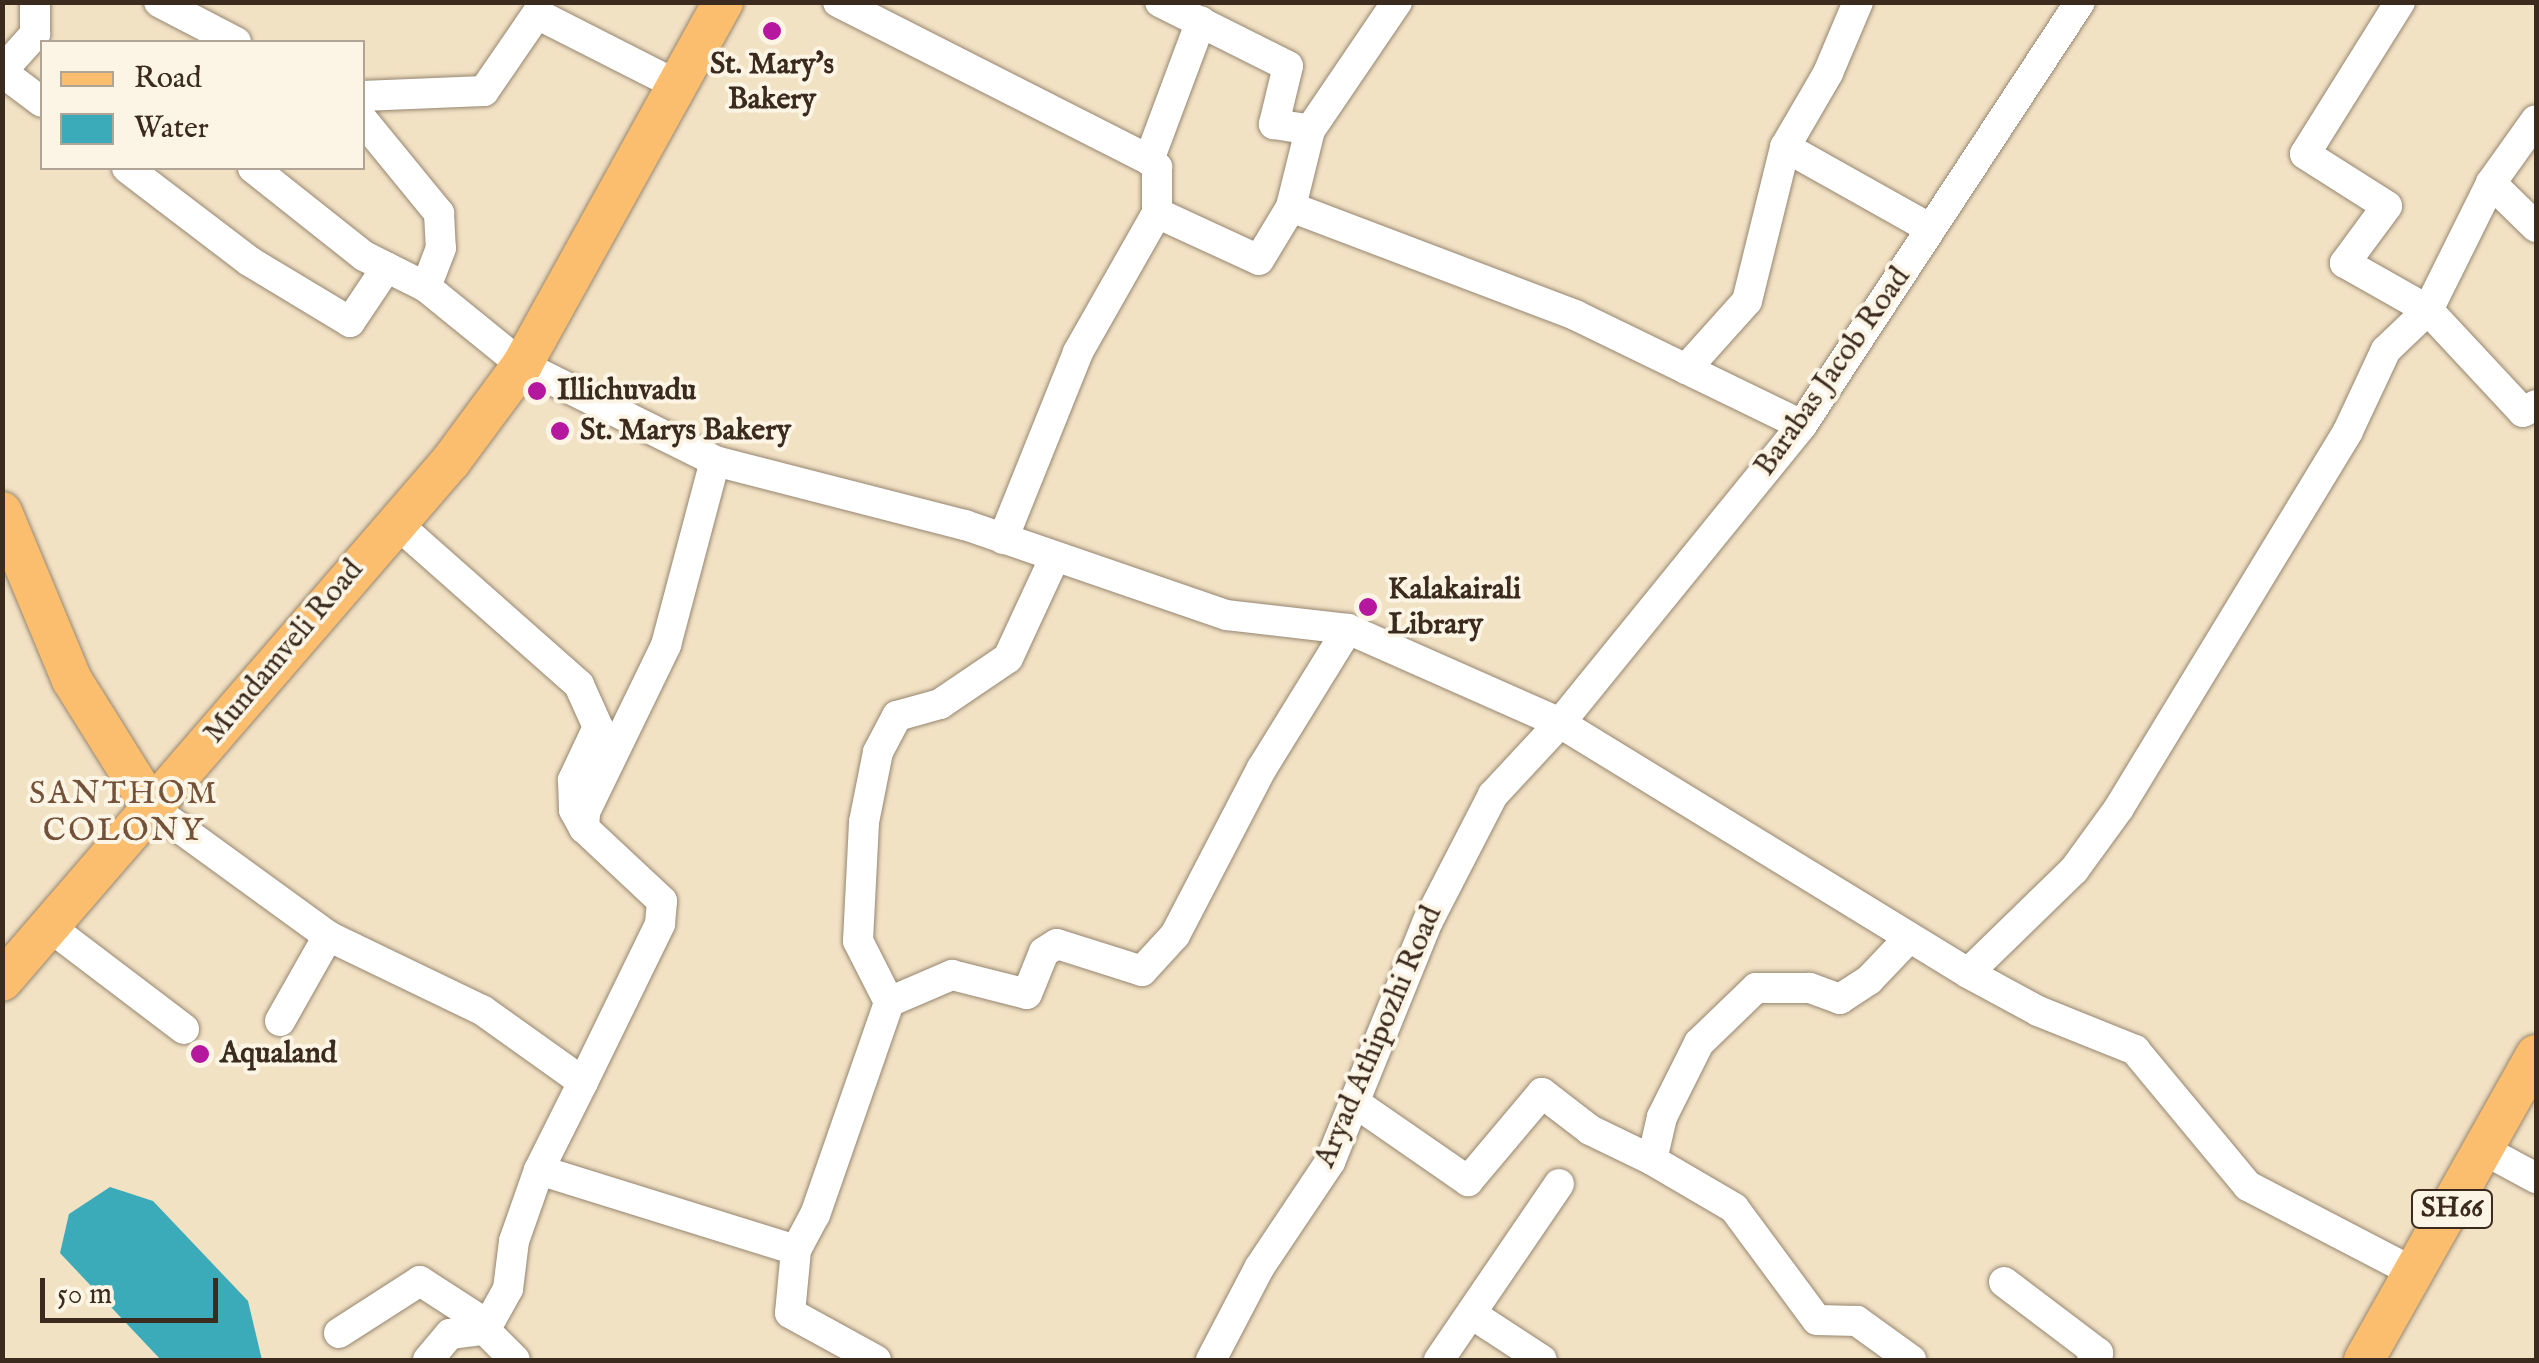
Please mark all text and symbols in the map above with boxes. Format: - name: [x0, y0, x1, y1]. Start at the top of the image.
- marker: St. Mary's Bakery: [761, 20, 783, 42]
- legend: [40, 40, 365, 170]
- place label: St. Mary's Bakery: [710, 47, 834, 118]
- text: Road: [134, 60, 202, 98]
- text: Water: [134, 110, 209, 148]
- street label: Barabas Jacob Road: [1747, 261, 1919, 483]
- place label: Illichuvadu: [557, 373, 696, 409]
- marker: Illichuvadu: [526, 380, 548, 402]
- place label: St. Marys Bakery: [580, 413, 791, 449]
- marker: St. Marys Bakery: [549, 420, 571, 442]
- street label: Mundamveli Road: [197, 553, 371, 751]
- place label: Kalakairali Library: [1388, 572, 1521, 642]
- marker: Kalakairali Library: [1357, 596, 1379, 618]
- district label: SANTHOM COLONY: [29, 777, 219, 852]
- street label: Aryad Athipozhi Road: [1308, 901, 1450, 1173]
- place label: Aqualand: [220, 1036, 337, 1072]
- marker: Aqualand: [189, 1043, 211, 1065]
- road number: SH66: [2410, 1186, 2494, 1232]
- scale bar: [45, 1258, 222, 1320]
- text: 50 m: [57, 1276, 112, 1314]

